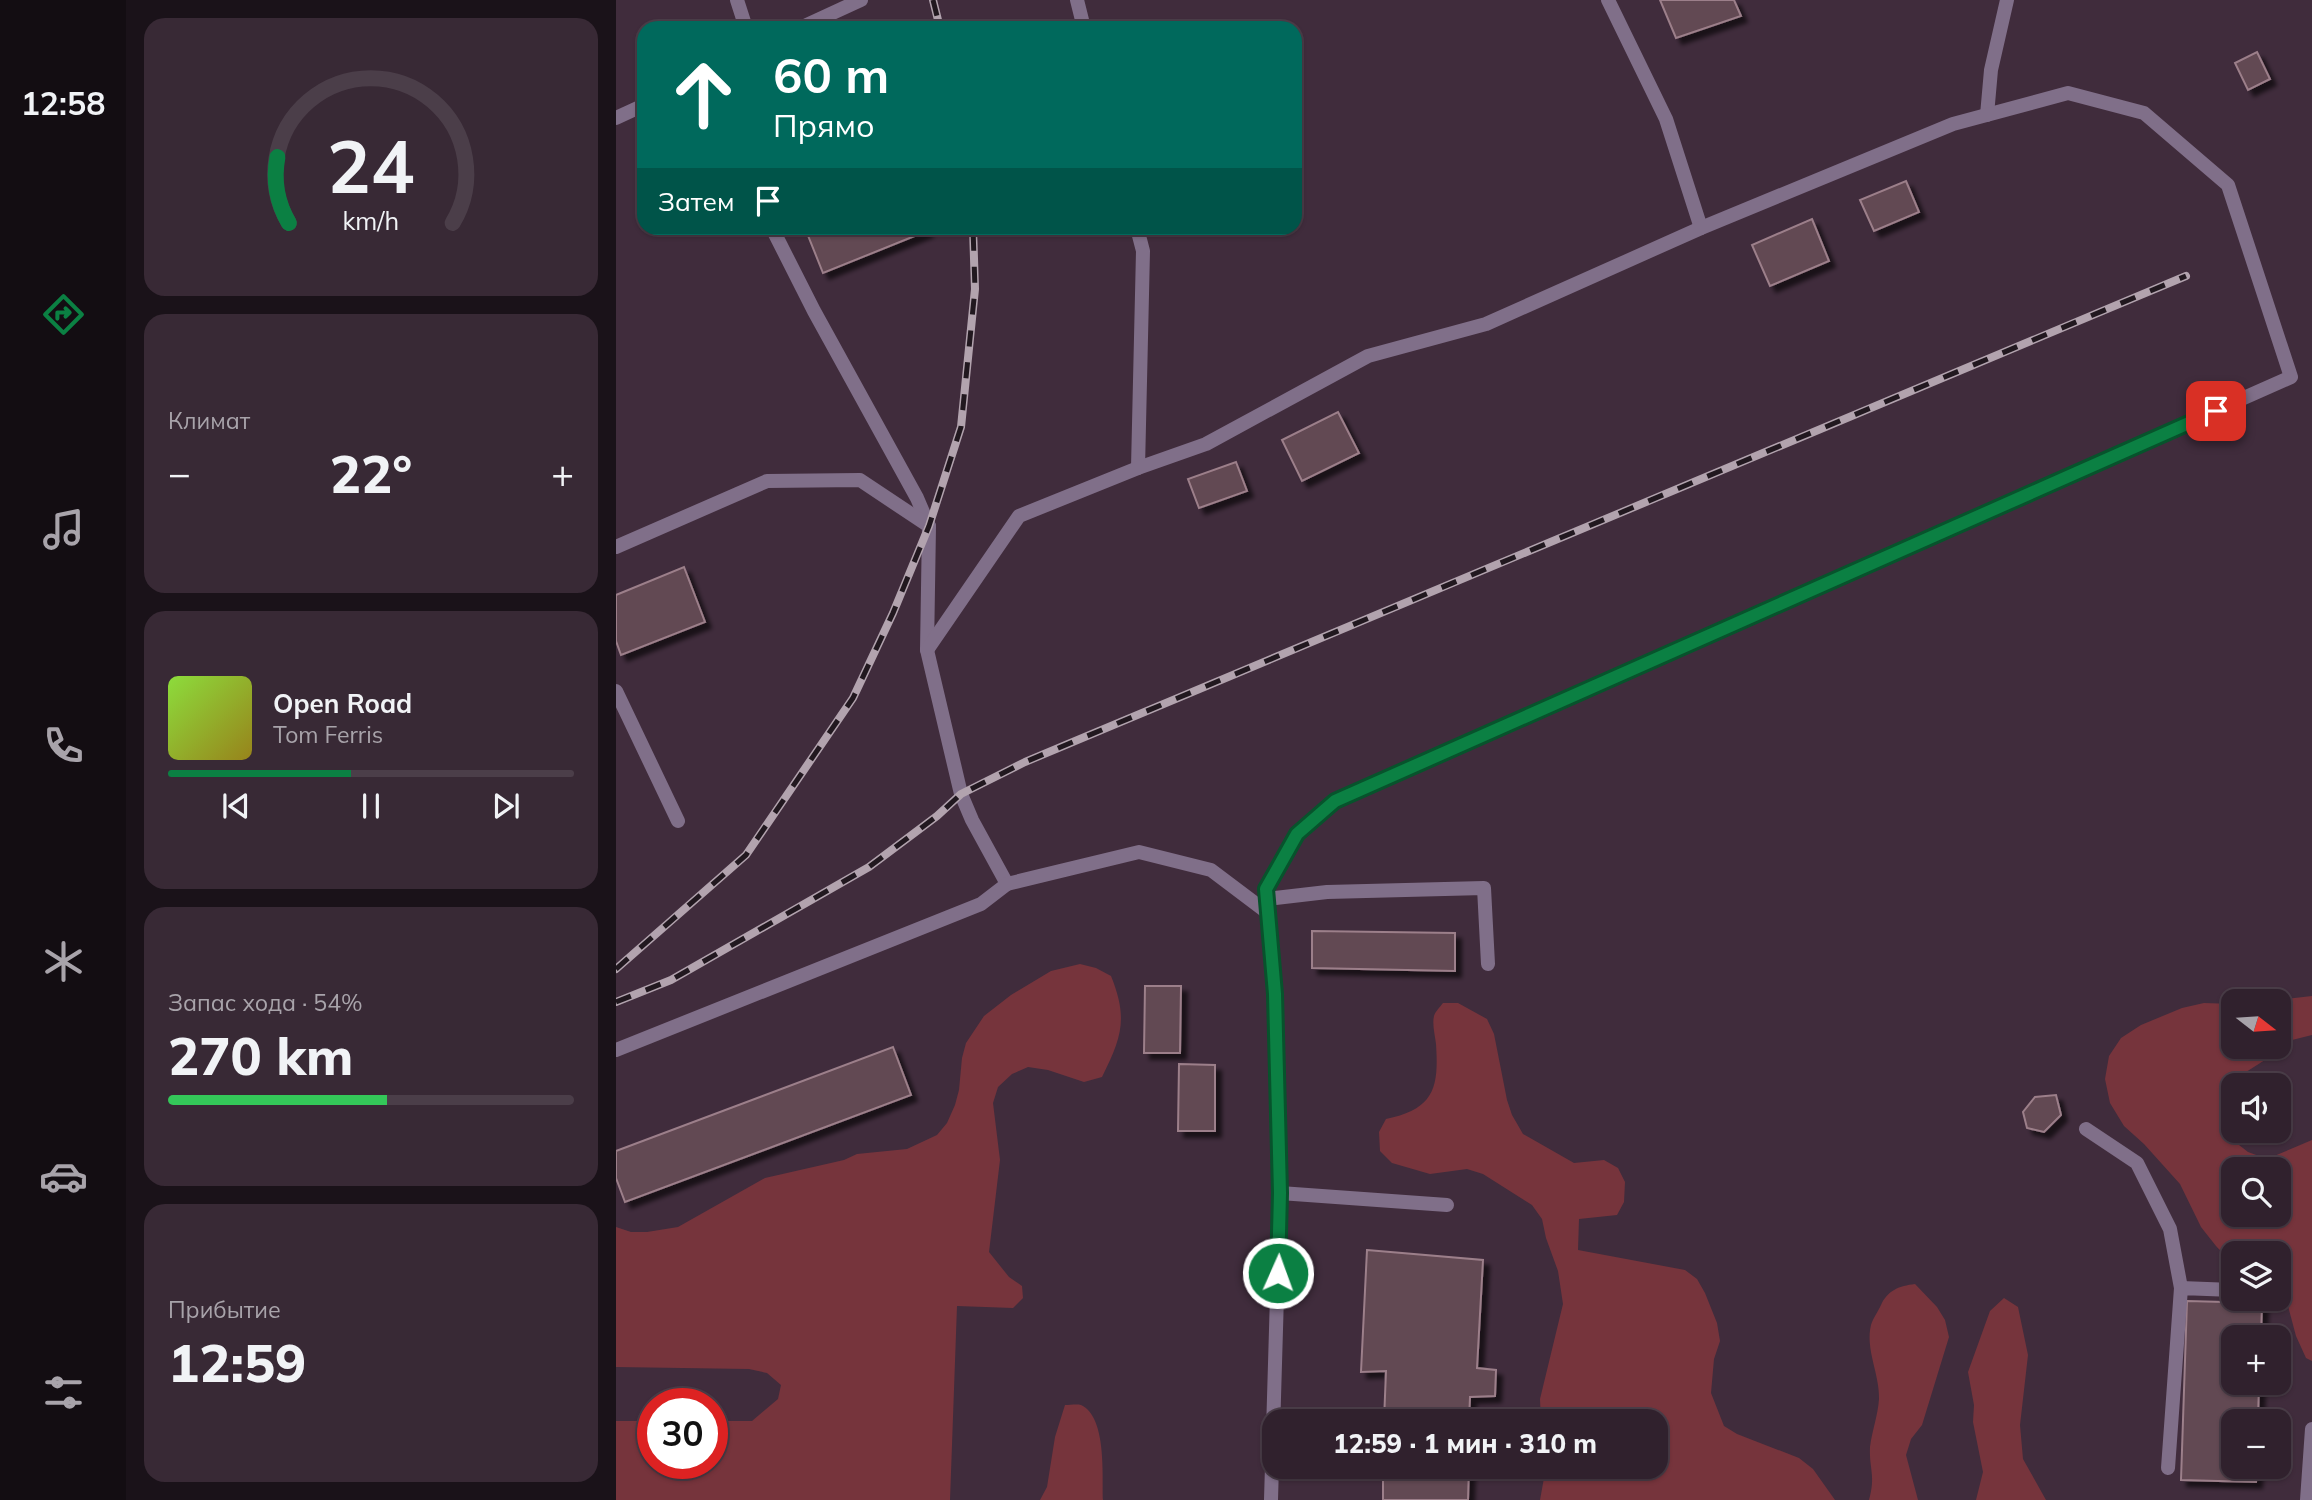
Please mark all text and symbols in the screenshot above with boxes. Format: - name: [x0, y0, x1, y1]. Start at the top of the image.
- text: 60 m: [773, 44, 889, 105]
- icon: ahead: [658, 49, 749, 140]
- text: 12:58: [21, 83, 105, 123]
- text: Прямо: [773, 105, 875, 145]
- text: 24: [327, 121, 415, 212]
- icon: arrive: [749, 182, 787, 220]
- text: Затем: [658, 185, 735, 218]
- text: km/h: [343, 205, 399, 236]
- icon: directions: [39, 290, 88, 339]
- pin: [2186, 381, 2246, 441]
- icon: arrive: [2197, 392, 2235, 430]
- text: Климат: [168, 406, 250, 435]
- text: 22°: [330, 441, 412, 506]
- text: −: [168, 449, 191, 497]
- text: +: [551, 449, 574, 497]
- icon: music: [39, 505, 88, 554]
- text: Open Road: [273, 687, 412, 720]
- text: Tom Ferris: [273, 720, 383, 749]
- icon: phone: [39, 721, 88, 770]
- icon: previous: [217, 787, 255, 825]
- icon: pause: [352, 787, 390, 825]
- icon: next: [487, 787, 525, 825]
- icon: climate: [39, 937, 88, 986]
- text: Запас хода · 54%: [168, 988, 363, 1017]
- north arrow: [2221, 989, 2291, 1059]
- map controls: [2221, 989, 2291, 1479]
- text: 270 km: [168, 1023, 353, 1088]
- button: sound: [2221, 1073, 2291, 1143]
- icon: car: [39, 1152, 88, 1201]
- button: search: [2221, 1157, 2291, 1227]
- position arrow: [1241, 1236, 1315, 1310]
- button: layers: [2221, 1241, 2291, 1311]
- text: Прибытие: [168, 1295, 281, 1324]
- button: +: [2221, 1325, 2291, 1395]
- text: 12:59: [168, 1330, 306, 1395]
- icon: filters: [39, 1368, 88, 1417]
- speed limit sign: 30: [637, 1388, 728, 1479]
- button: −: [2221, 1409, 2291, 1479]
- text: 12:59 · 1 мин · 310 m: [1333, 1427, 1597, 1460]

